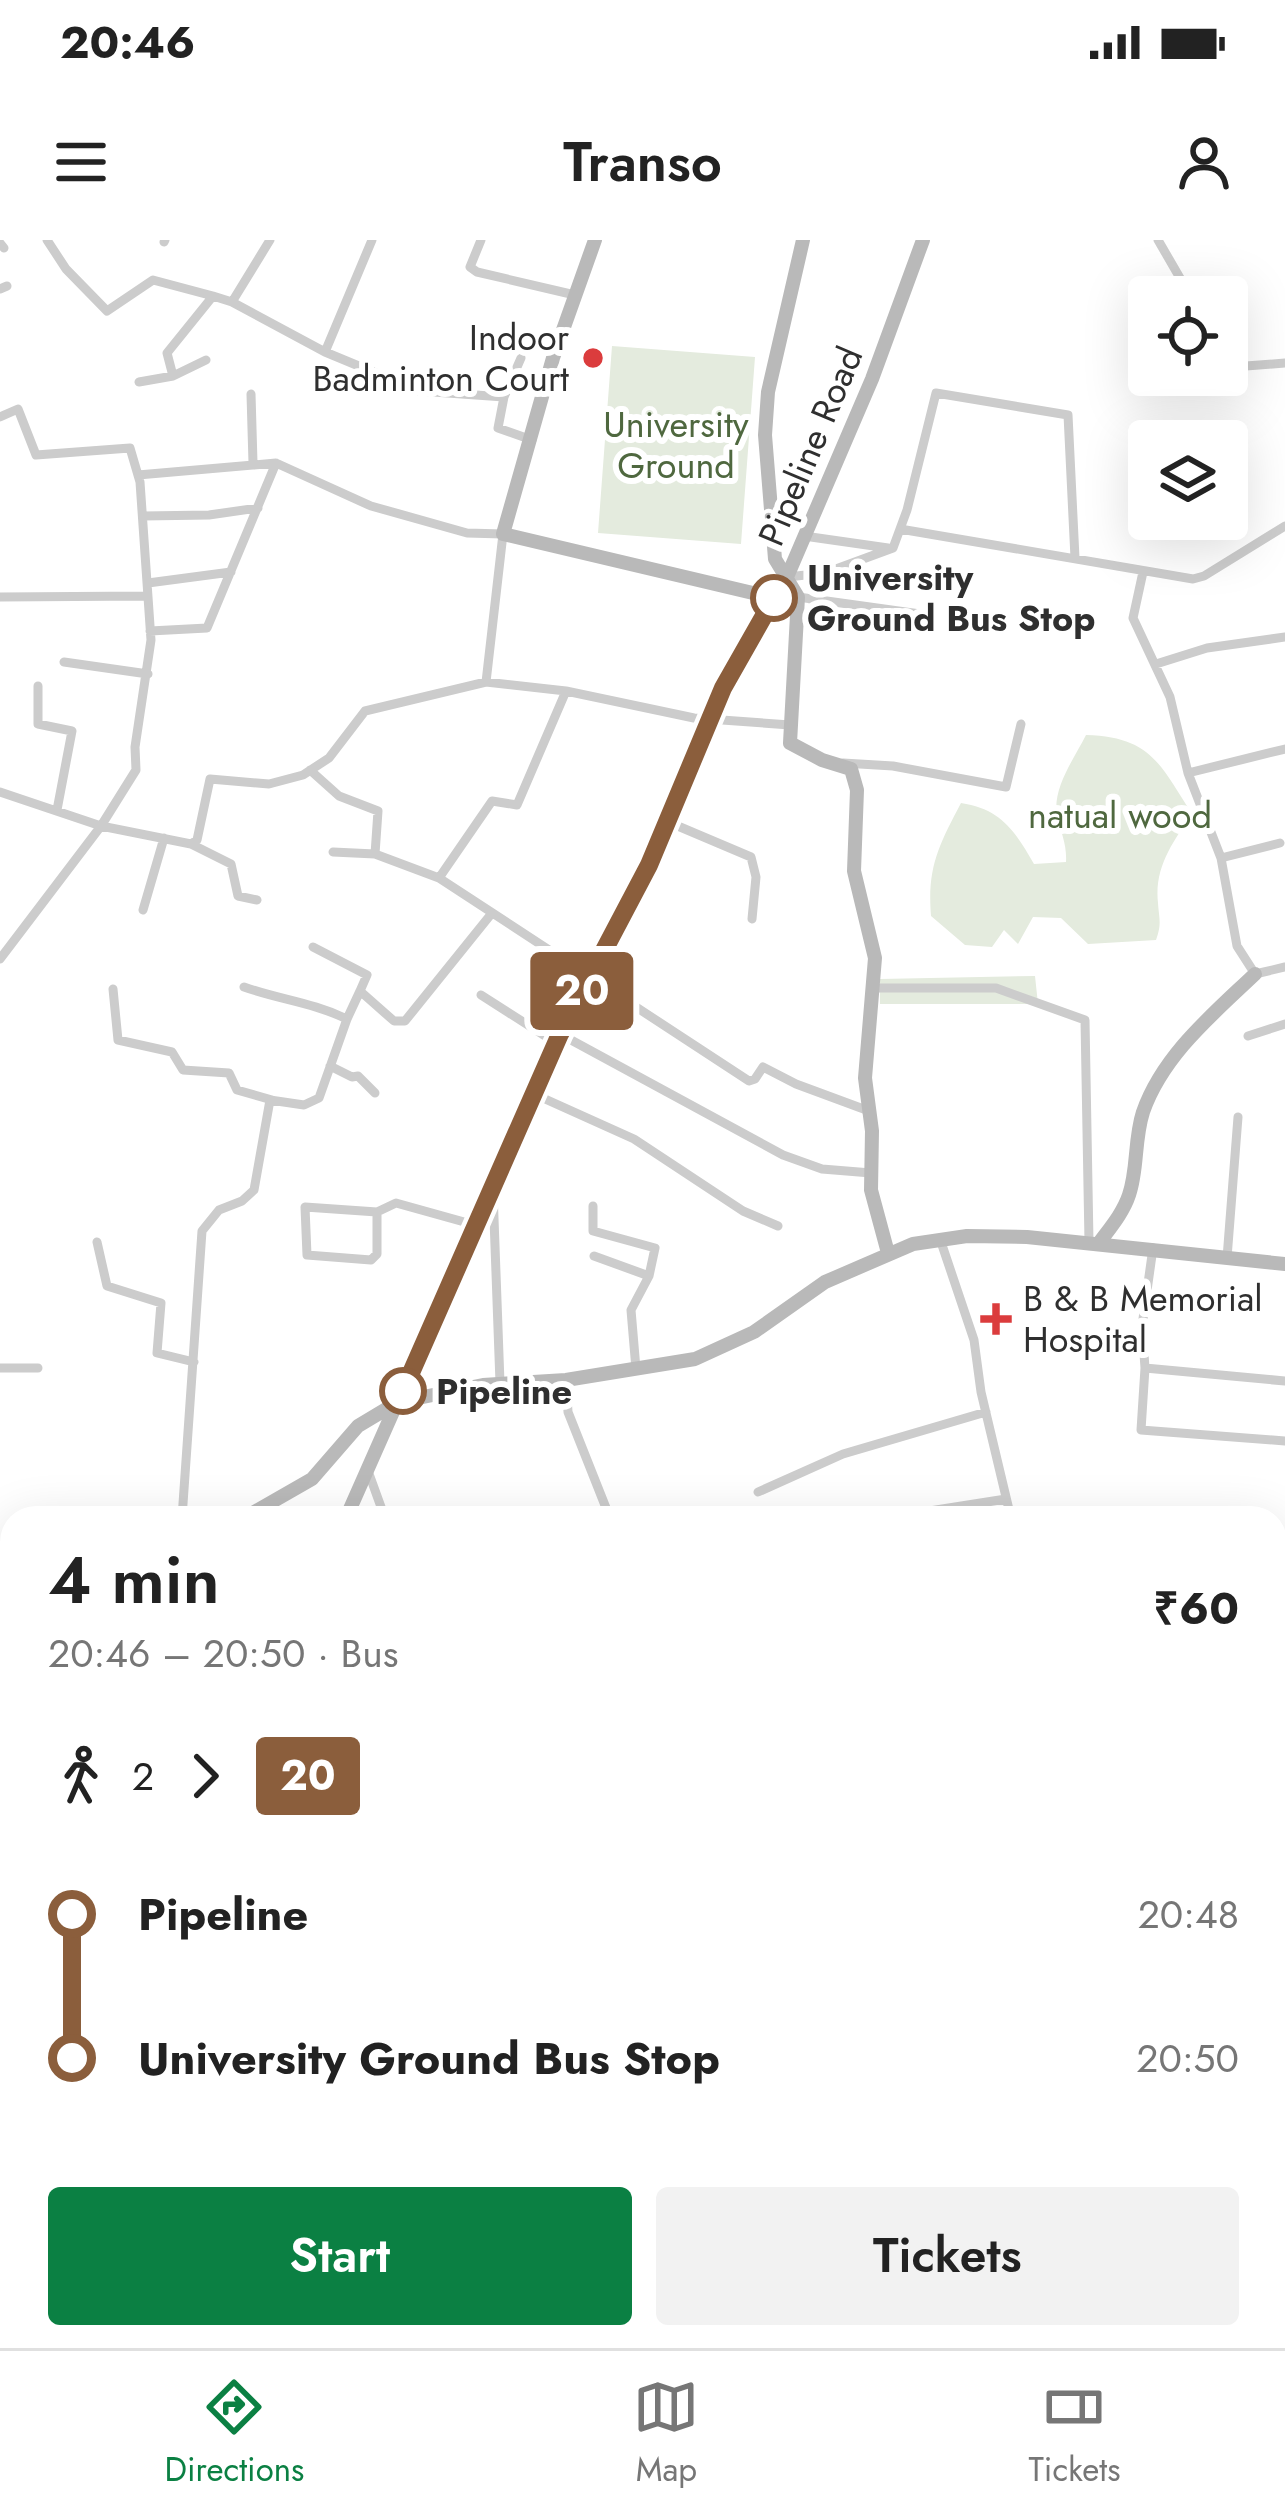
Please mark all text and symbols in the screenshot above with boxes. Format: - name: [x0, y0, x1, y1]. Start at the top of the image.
- text: 20:46: [60, 10, 195, 75]
- text: Transo: [563, 123, 722, 201]
- icon: menu: [48, 129, 114, 195]
- icon: person: [1171, 129, 1237, 195]
- map controls: [1128, 276, 1248, 540]
- button: locate: [1128, 276, 1248, 396]
- place label: Indoor Badminton Court: [313, 311, 570, 404]
- street label: Pipeline Road: [745, 338, 875, 554]
- marker: Indoor Badminton Court: [580, 345, 606, 371]
- park label: University Ground: [603, 398, 749, 491]
- button: layers: [1128, 420, 1248, 540]
- place label: University Ground Bus Stop: [807, 551, 1095, 644]
- marker: University Ground Bus Stop: [752, 576, 796, 620]
- park label: natual wood: [1028, 789, 1212, 841]
- line badge: 20: [528, 952, 636, 1030]
- text: 20: [554, 960, 610, 1021]
- place label: B & B Memorial Hospital: [1023, 1272, 1263, 1365]
- marker: B & B Memorial Hospital: [980, 1303, 1012, 1335]
- place label: Pipeline: [436, 1365, 572, 1417]
- marker: Pipeline: [381, 1369, 425, 1413]
- text: 4 min: [48, 1532, 220, 1628]
- text: ₹60: [1153, 1576, 1239, 1641]
- text: 20:46 – 20:50 · Bus: [48, 1625, 399, 1682]
- icon: walk: [48, 1743, 114, 1809]
- icon: forward: [172, 1743, 238, 1809]
- text: 20: [280, 1745, 336, 1806]
- text: 2: [132, 1748, 154, 1805]
- text: Pipeline: [138, 1882, 308, 1947]
- text: 20:48: [1138, 1886, 1239, 1943]
- text: University Ground Bus Stop: [138, 2026, 720, 2091]
- text: 20:50: [1136, 2030, 1239, 2087]
- button: Start: [48, 2187, 632, 2325]
- button: Tickets: [656, 2187, 1239, 2325]
- tab: Directions: [165, 2374, 304, 2493]
- tab: Map: [633, 2374, 699, 2493]
- tab: Tickets: [1029, 2374, 1120, 2493]

